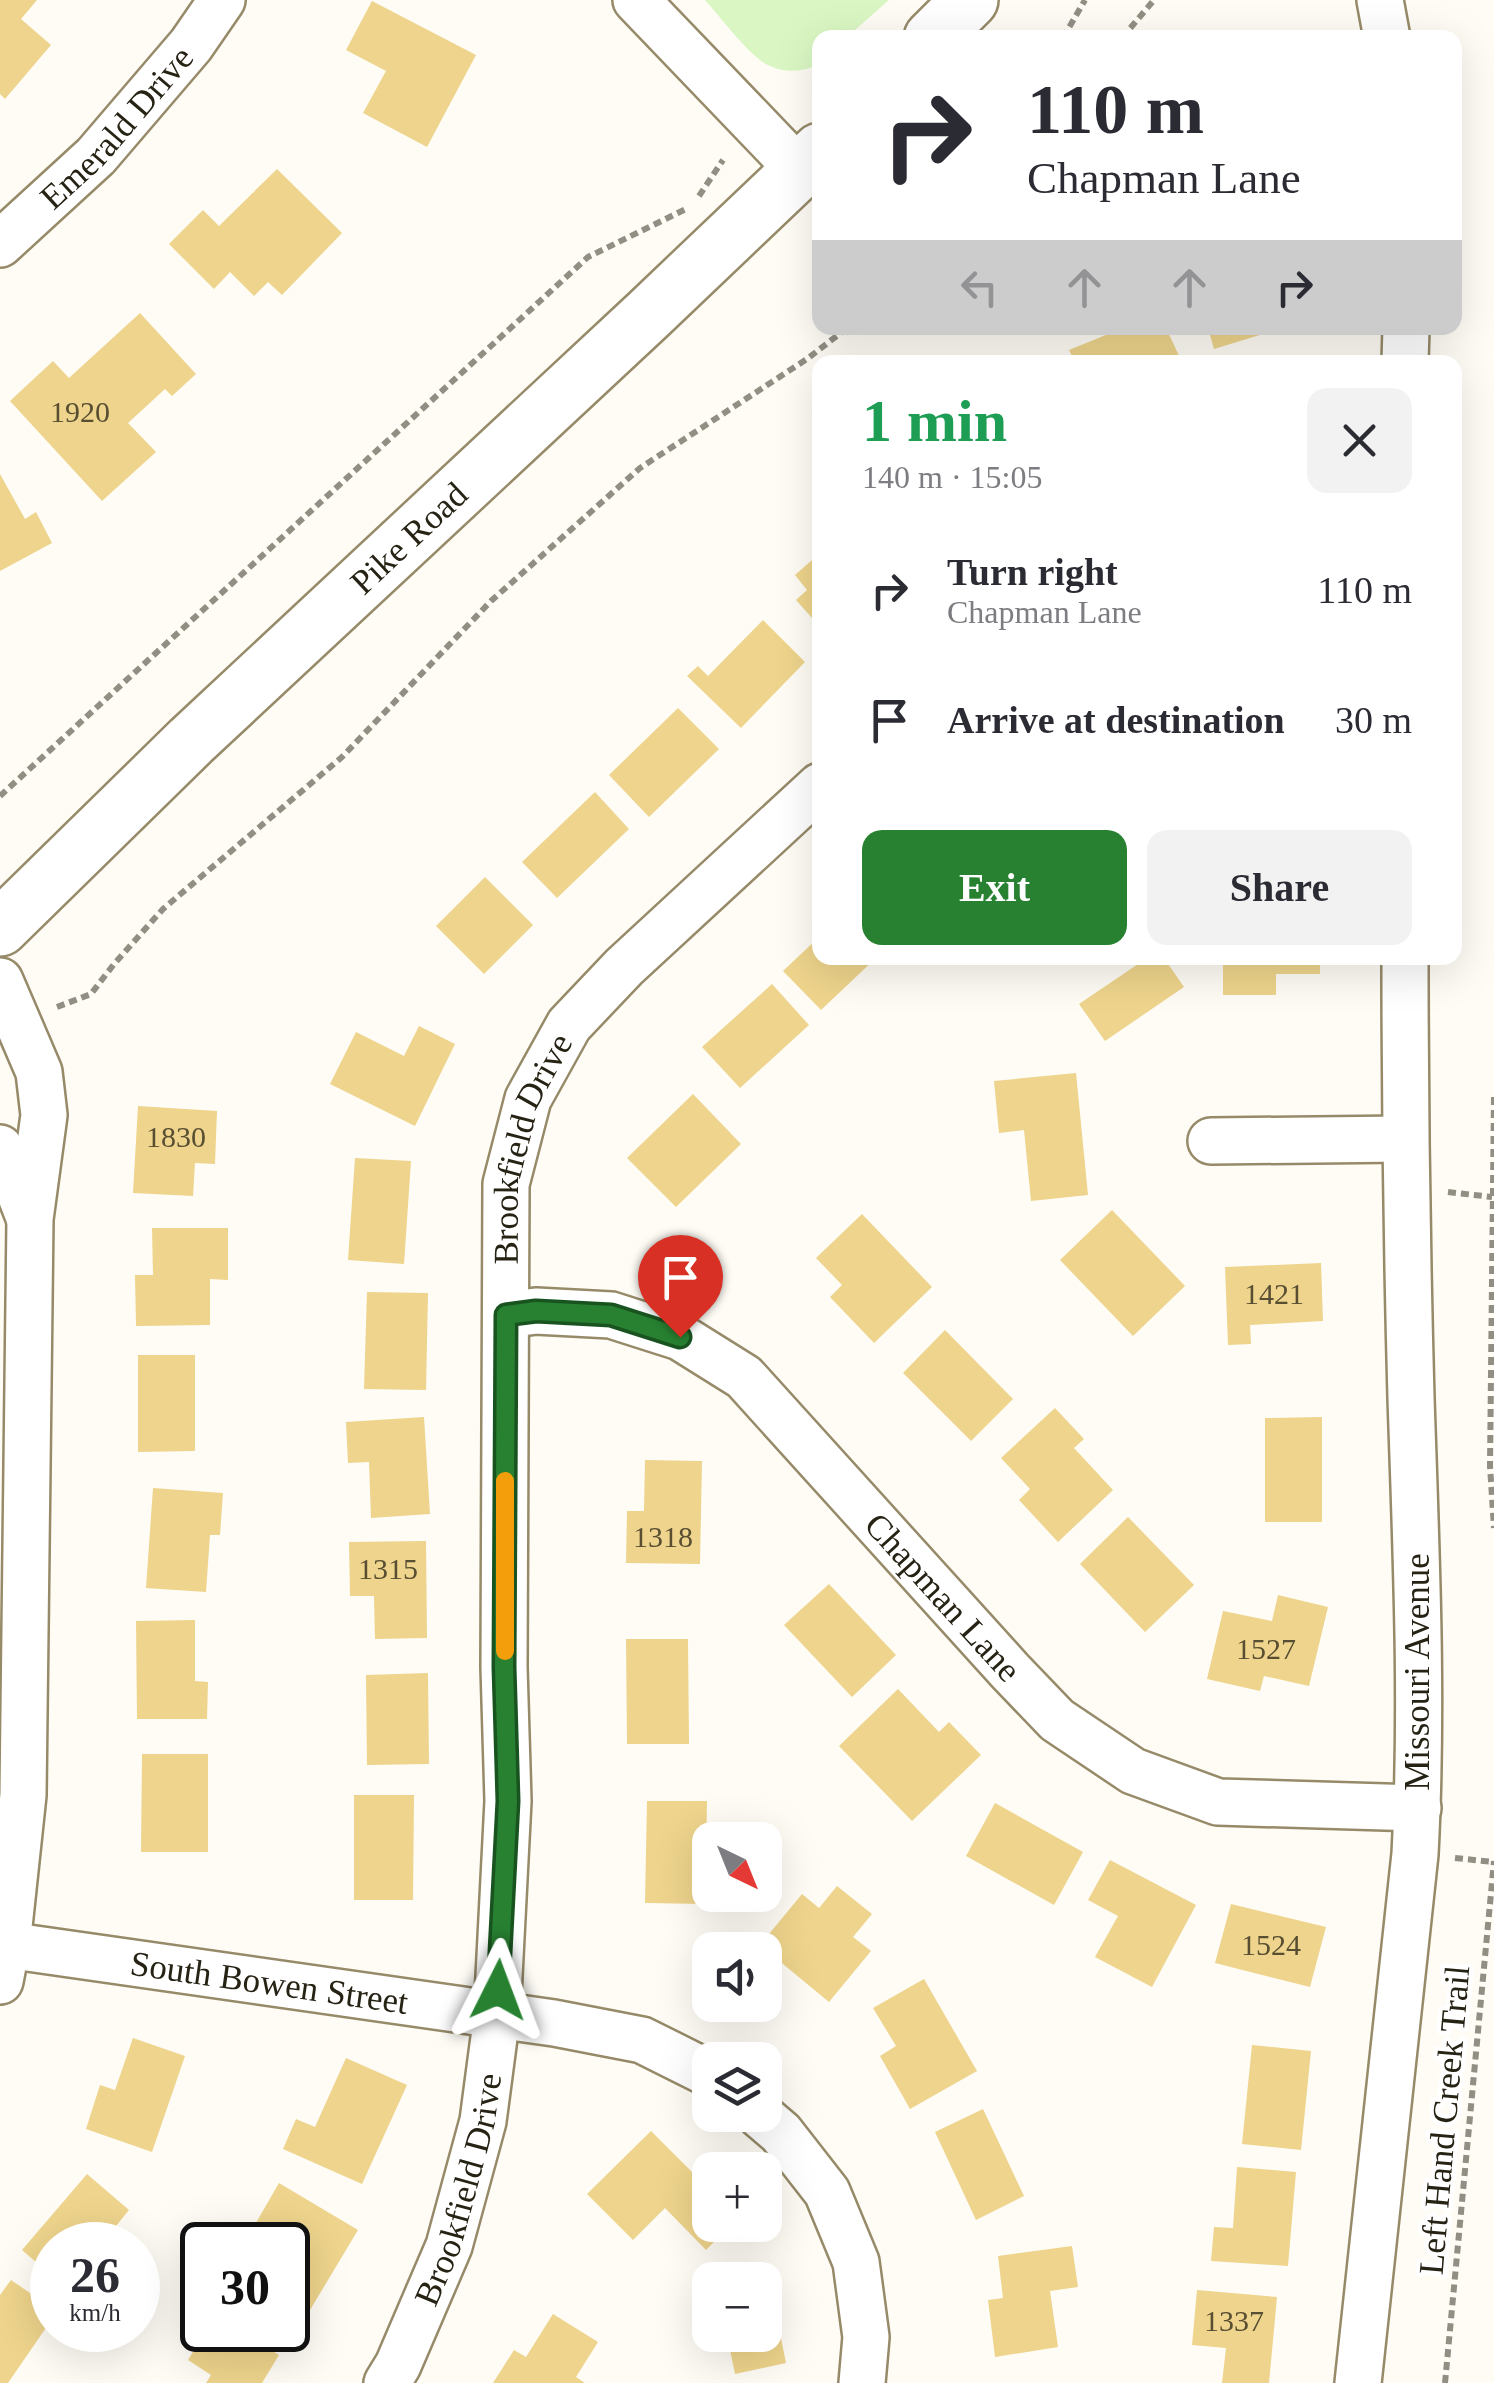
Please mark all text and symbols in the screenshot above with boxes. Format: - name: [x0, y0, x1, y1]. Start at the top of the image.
- street label: Emerald Drive: [32, 39, 201, 217]
- icon: right: [862, 70, 992, 200]
- text: 110 m: [1027, 71, 1204, 148]
- text: Chapman Lane: [1027, 153, 1301, 203]
- icon: left: [952, 260, 1007, 315]
- icon: ahead: [1057, 260, 1112, 315]
- icon: ahead: [1162, 260, 1217, 315]
- icon: right: [1267, 260, 1322, 315]
- text: 1 min: [862, 388, 1007, 454]
- button: close: [1307, 388, 1412, 493]
- house number: 1920: [50, 395, 110, 428]
- text: 140 m · 15:05: [862, 459, 1042, 495]
- street label: Pike Road: [343, 474, 476, 602]
- text: Turn right: [947, 551, 1118, 593]
- icon: right: [862, 563, 917, 618]
- text: 110 m: [1317, 569, 1412, 611]
- text: Chapman Lane: [947, 594, 1142, 630]
- icon: arrive: [862, 693, 917, 748]
- text: Arrive at destination: [947, 699, 1285, 741]
- text: 30 m: [1335, 699, 1412, 741]
- button: Exit: [862, 830, 1127, 945]
- button: Share: [1147, 830, 1412, 945]
- street label: Brookfield Drive: [487, 1027, 580, 1265]
- house number: 1830: [146, 1120, 206, 1153]
- pin: [638, 1235, 723, 1338]
- icon: arrive: [653, 1250, 708, 1305]
- house number: 1421: [1244, 1277, 1304, 1310]
- street label: Chapman Lane: [857, 1505, 1029, 1689]
- house number: 1318: [633, 1520, 693, 1553]
- house number: 1315: [358, 1552, 418, 1585]
- street label: Missouri Avenue: [1398, 1553, 1437, 1791]
- house number: 1527: [1236, 1632, 1296, 1665]
- north arrow: [692, 1822, 782, 1912]
- map controls: [692, 1822, 782, 2352]
- house number: 1524: [1241, 1928, 1301, 1961]
- button: sound: [692, 1932, 782, 2022]
- position arrow: [446, 1938, 550, 2042]
- street label: South Bowen Street: [128, 1944, 411, 2022]
- street label: Left Hand Creek Trail: [1412, 1964, 1477, 2276]
- button: layers: [692, 2042, 782, 2132]
- street label: Brookfield Drive: [407, 2071, 509, 2311]
- button: +: [692, 2152, 782, 2242]
- speed limit sign: 30: [180, 2222, 310, 2352]
- text: 26: [70, 2247, 120, 2303]
- button: −: [692, 2262, 782, 2352]
- text: km/h: [69, 2299, 121, 2326]
- house number: 1337: [1204, 2304, 1264, 2337]

